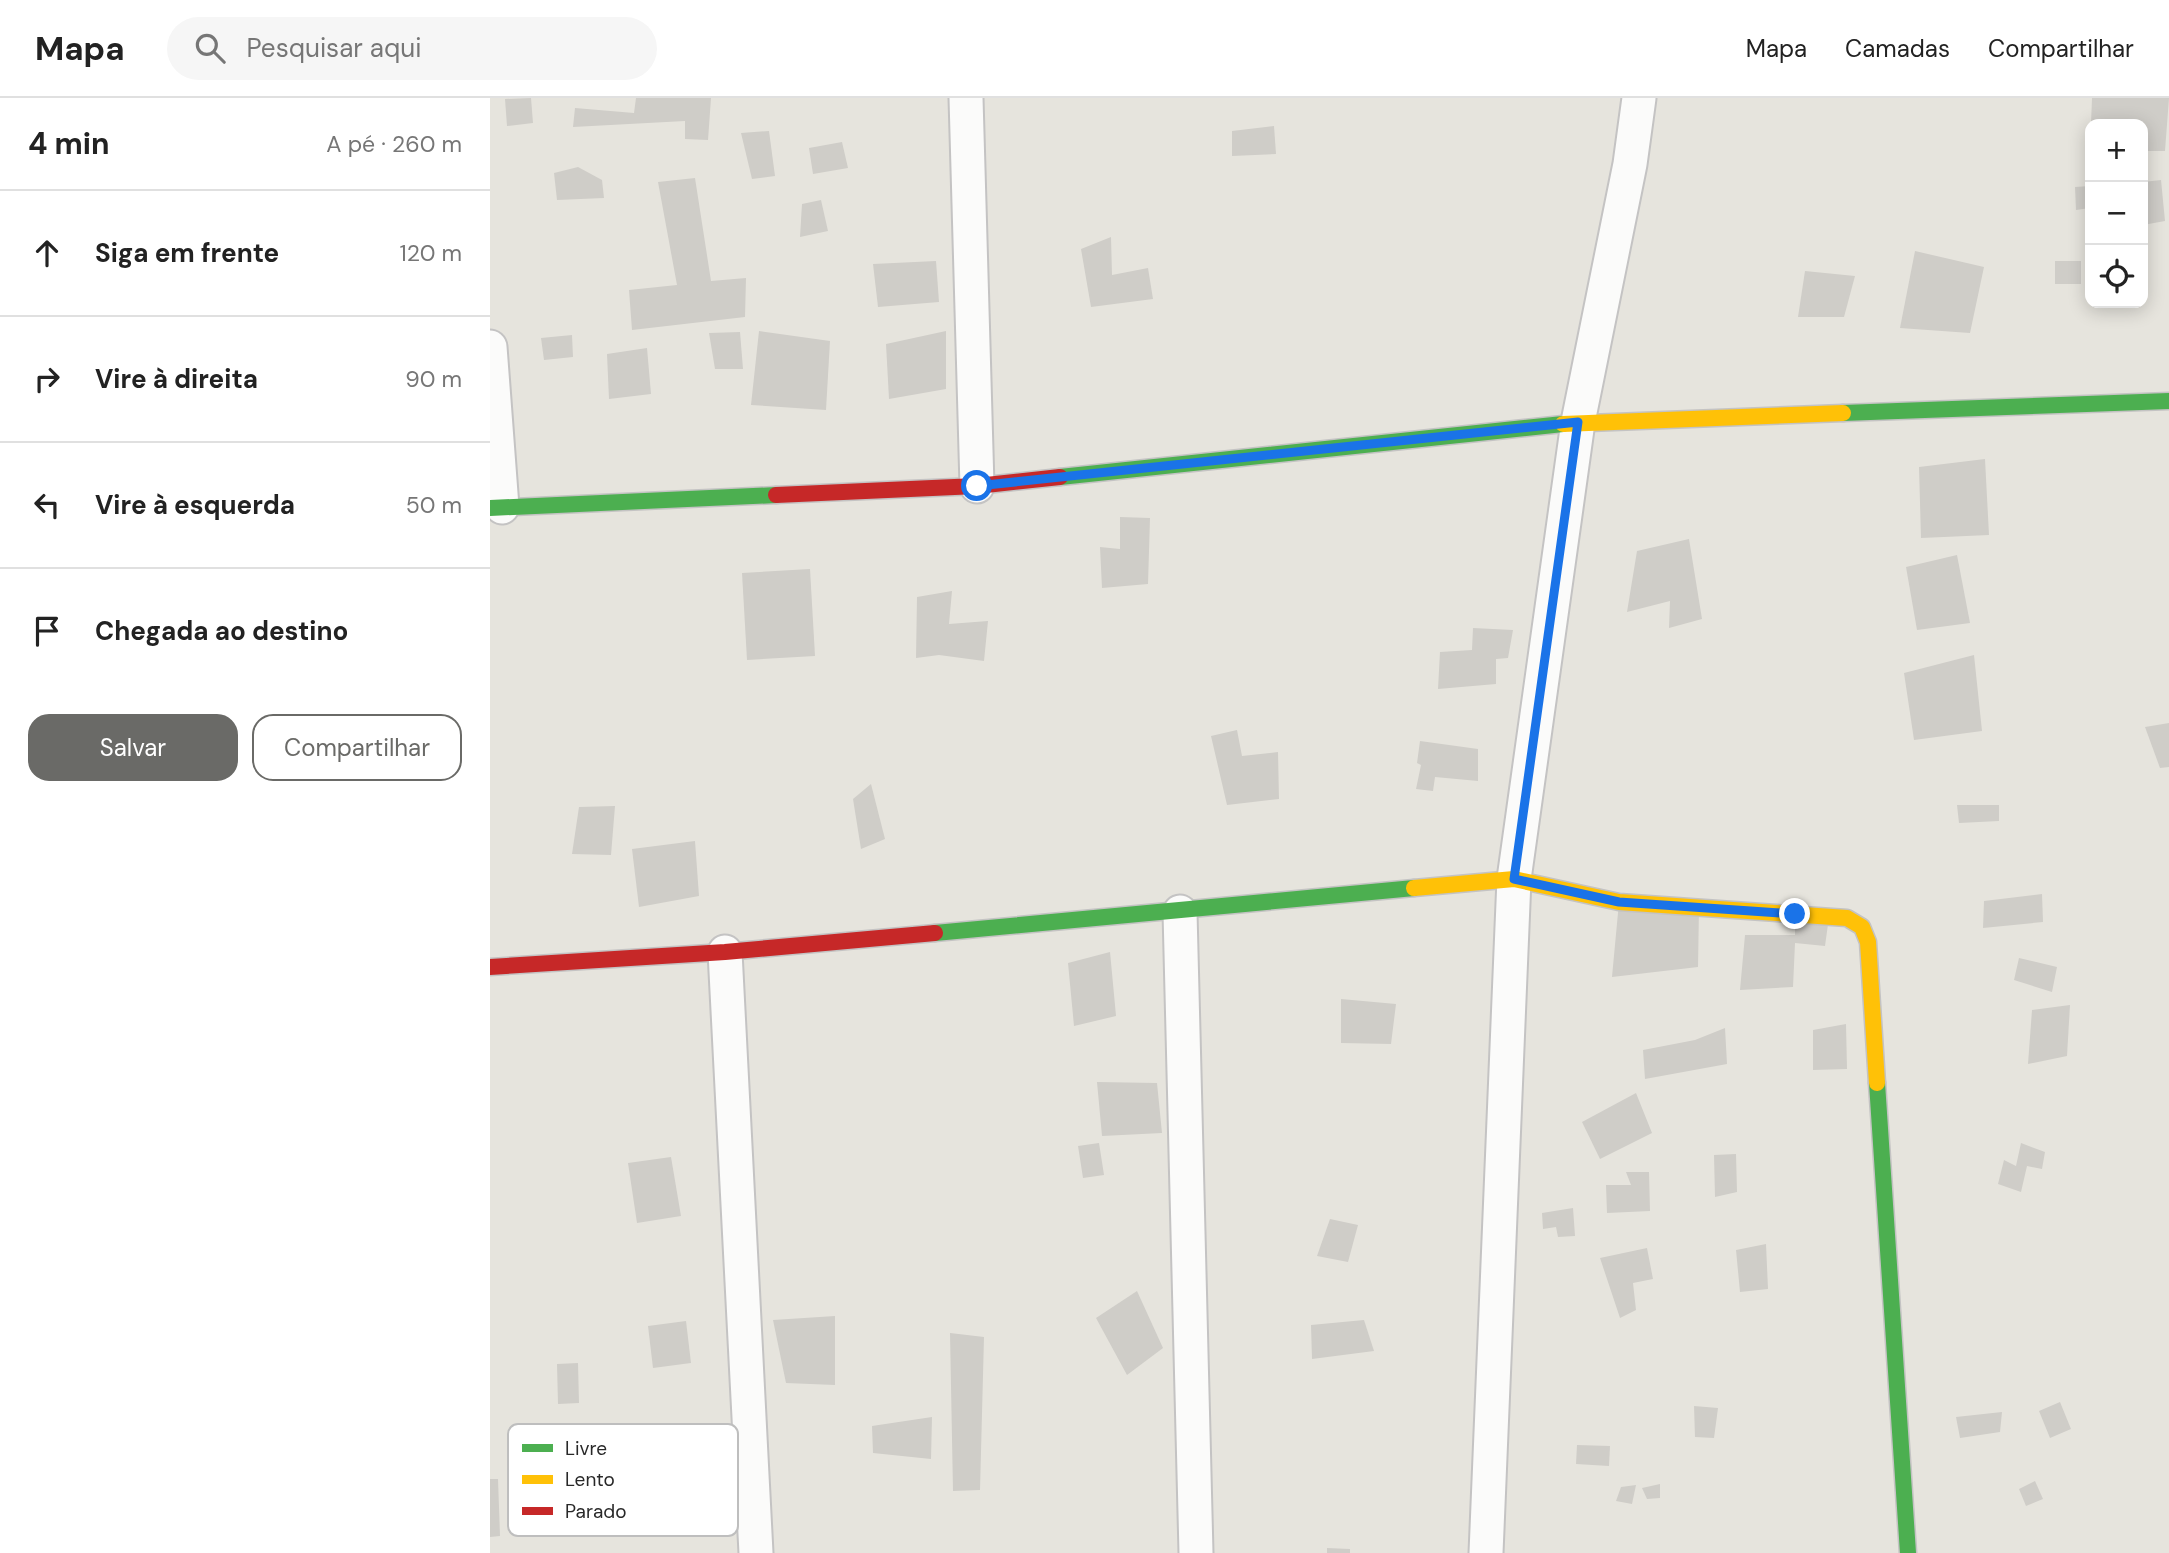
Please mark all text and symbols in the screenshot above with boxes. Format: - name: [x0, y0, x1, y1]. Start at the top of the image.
- search box: [167, 17, 657, 80]
- text: Mapa: [35, 27, 125, 70]
- icon: search: [191, 29, 229, 67]
- text: Pesquisar aqui: [247, 31, 421, 65]
- text: Mapa: [1746, 33, 1807, 64]
- text: Camadas: [1845, 33, 1950, 64]
- text: Compartilhar: [1988, 33, 2134, 64]
- map controls: [2085, 119, 2148, 308]
- button: +: [2085, 119, 2148, 182]
- text: 4 min: [28, 124, 110, 163]
- text: A pé · 260 m: [326, 129, 462, 159]
- button: −: [2085, 182, 2148, 245]
- icon: ahead: [28, 234, 66, 272]
- text: Siga em frente: [95, 236, 279, 270]
- text: 120 m: [399, 238, 462, 268]
- button: locate: [2085, 245, 2148, 308]
- icon: right: [28, 360, 66, 398]
- text: Vire à direita: [95, 362, 258, 396]
- text: 90 m: [405, 364, 462, 394]
- route start: [961, 470, 992, 501]
- icon: left: [28, 486, 66, 524]
- text: Vire à esquerda: [95, 488, 295, 522]
- text: 50 m: [406, 490, 462, 520]
- icon: arrive: [28, 612, 66, 650]
- text: Chegada ao destino: [95, 614, 348, 648]
- button: Salvar: [28, 714, 238, 781]
- button: Compartilhar: [252, 714, 462, 781]
- route end: [1779, 898, 1810, 929]
- legend: [508, 1424, 738, 1536]
- text: Livre: [565, 1436, 607, 1461]
- text: Lento: [565, 1467, 615, 1492]
- text: Parado: [565, 1499, 626, 1524]

